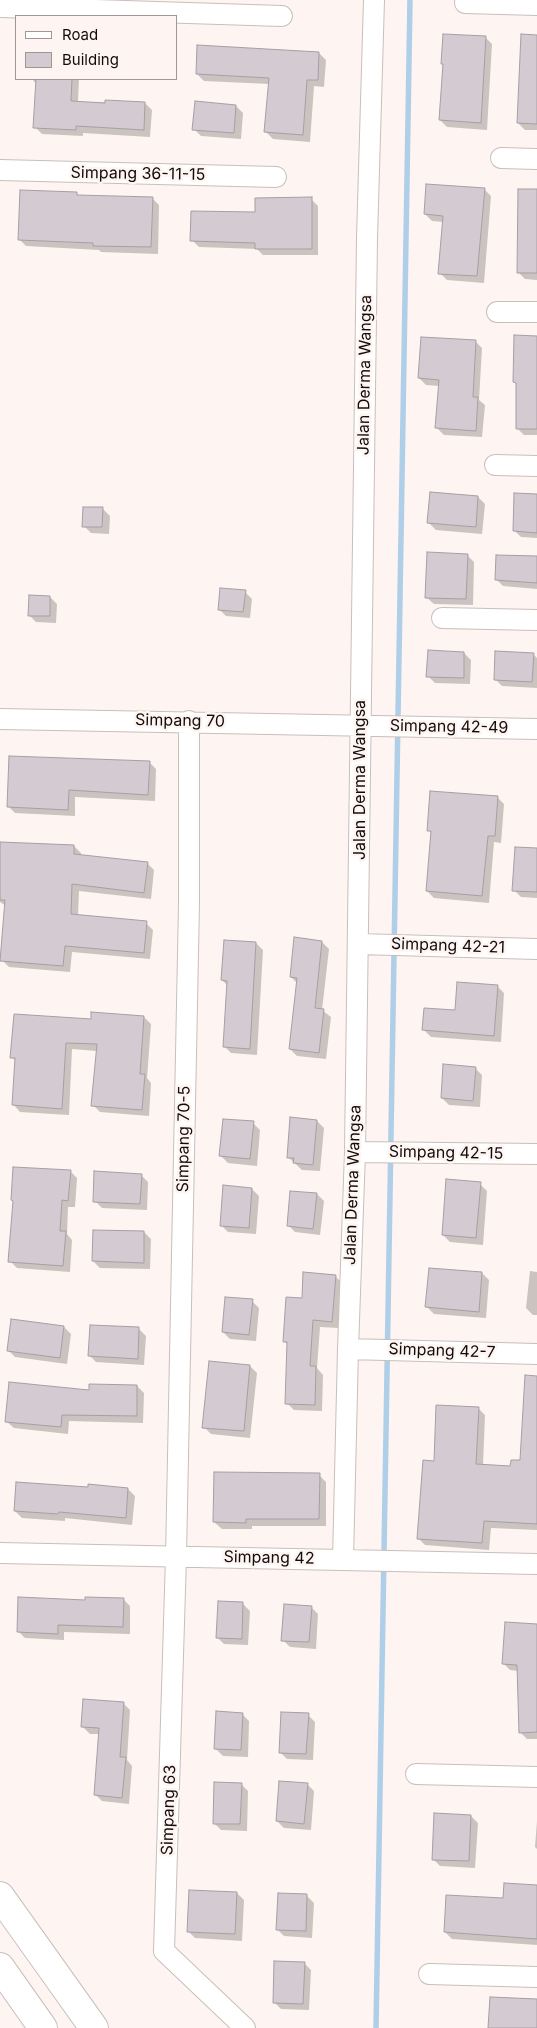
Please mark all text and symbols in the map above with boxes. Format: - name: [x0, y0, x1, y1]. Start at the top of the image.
- legend: [15, 15, 178, 80]
- text: Road: [62, 25, 98, 44]
- text: Building: [62, 50, 119, 69]
- street label: Simpang 36-11-15: [71, 163, 205, 185]
- street label: Jalan Derma Wangsa: [354, 295, 376, 455]
- street label: Jalan Derma Wangsa: [350, 700, 370, 860]
- street label: Simpang 70: [135, 711, 225, 731]
- street label: Simpang 42-49: [390, 716, 508, 738]
- street label: Simpang 42-21: [391, 934, 505, 958]
- street label: Simpang 70-5: [173, 1085, 195, 1193]
- street label: Jalan Derma Wangsa: [341, 1105, 365, 1265]
- street label: Simpang 42-15: [389, 1142, 503, 1164]
- street label: Simpang 42-7: [388, 1340, 496, 1362]
- street label: Simpang 42: [223, 1548, 315, 1568]
- street label: Simpang 63: [158, 1764, 180, 1856]

